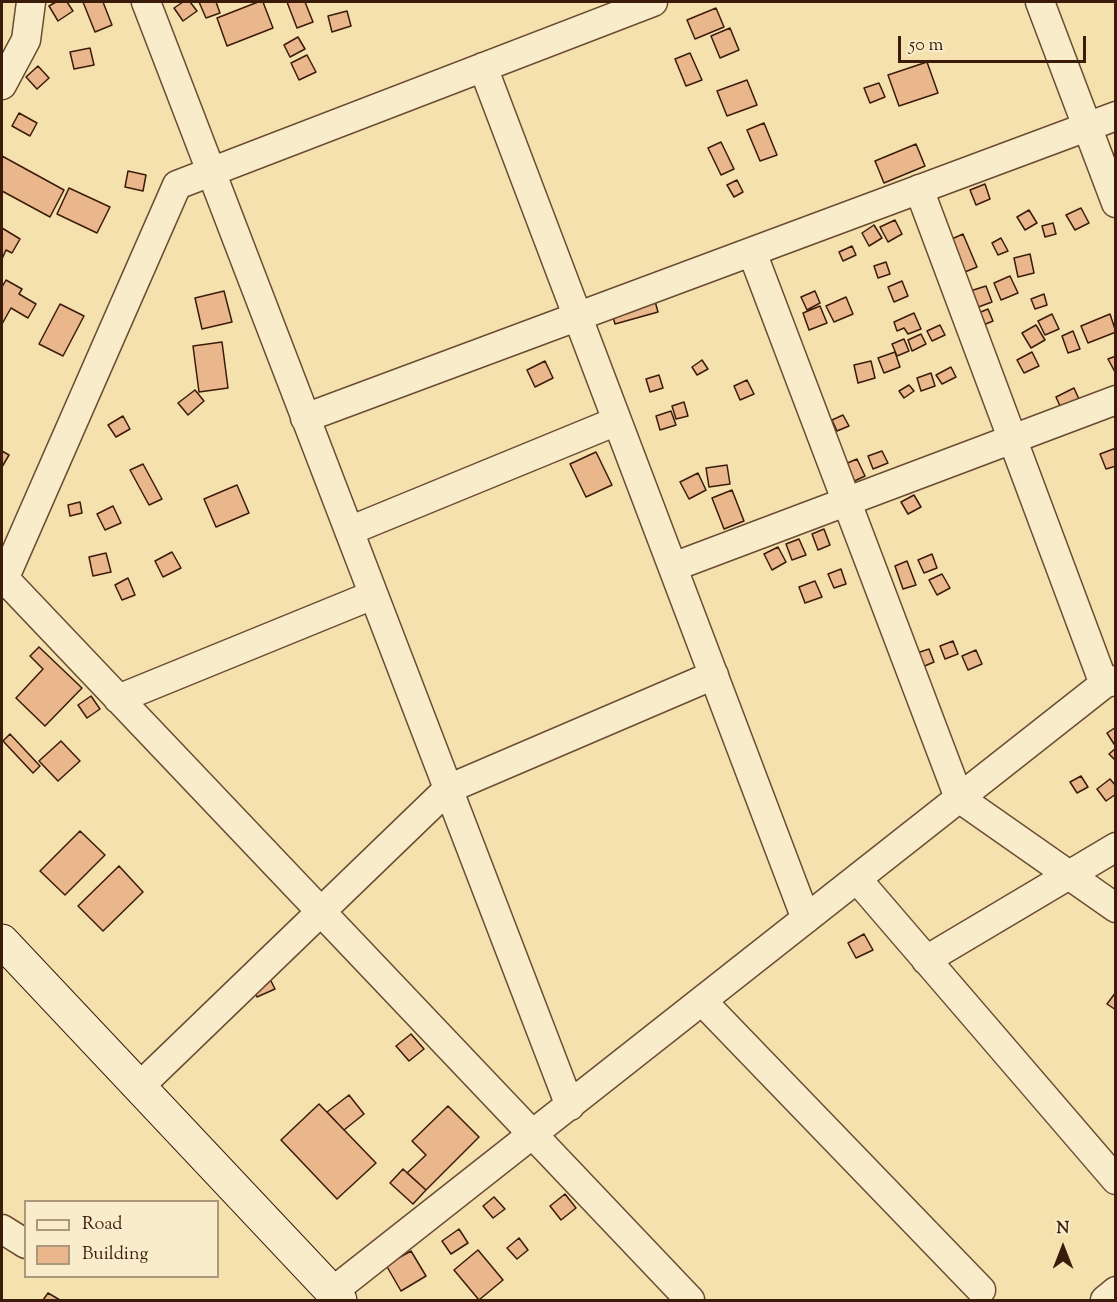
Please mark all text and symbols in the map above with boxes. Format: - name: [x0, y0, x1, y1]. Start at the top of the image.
- scale bar: [901, 24, 1088, 62]
- text: 50 m: [909, 33, 943, 59]
- legend: [24, 1200, 219, 1278]
- text: Road: [82, 1212, 122, 1238]
- north arrow: [1033, 1218, 1093, 1278]
- text: N: [1057, 1218, 1069, 1241]
- text: Building: [82, 1242, 148, 1268]

